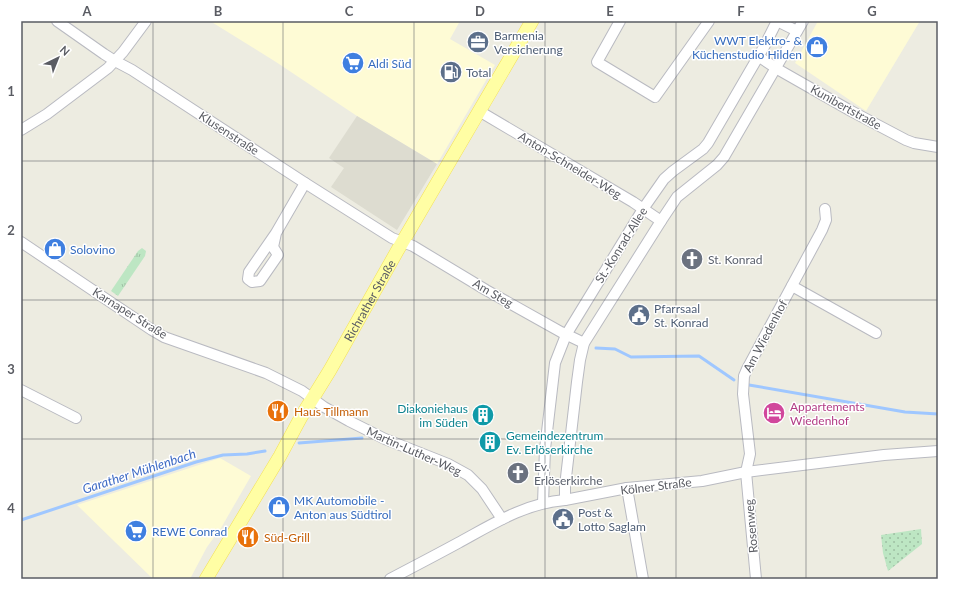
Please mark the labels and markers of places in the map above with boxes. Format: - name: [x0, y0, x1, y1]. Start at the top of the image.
- place label: Barmenia Versicherung: [494, 28, 563, 57]
- office icon: Barmenia Versicherung: [465, 29, 491, 55]
- place label: WWT Elektro- & Küchenstudio Hilden: [692, 33, 802, 62]
- shop icon: WWT Elektro- & Küchenstudio Hilden: [804, 34, 830, 60]
- supermarket icon: Aldi Süd: [340, 50, 366, 76]
- place label: Aldi Süd: [368, 56, 411, 71]
- fuel station icon: Total: [438, 59, 464, 85]
- place label: Total: [466, 65, 491, 80]
- shop icon: Solovino: [42, 236, 68, 262]
- place label: Solovino: [70, 242, 116, 257]
- church icon: St. Konrad: [679, 246, 705, 272]
- place label: St. Konrad: [708, 252, 762, 267]
- place label: Pfarrsaal St. Konrad: [654, 301, 708, 330]
- public building icon: Pfarrsaal St. Konrad: [626, 302, 652, 328]
- restaurant icon: Haus Tillmann: [265, 398, 291, 424]
- place label: Appartements Wiedenhof: [790, 399, 865, 428]
- hotel icon: Appartements Wiedenhof: [761, 400, 787, 426]
- place label: Diakoniehaus im Süden: [397, 401, 468, 430]
- building icon: Diakoniehaus im Süden: [470, 402, 496, 428]
- place label: Haus Tillmann: [294, 404, 368, 419]
- place label: Gemeindezentrum Ev. Erlöserkirche: [506, 428, 603, 457]
- building icon: Gemeindezentrum Ev. Erlöserkirche: [477, 429, 503, 455]
- place label: Ev. Erlöserkirche: [534, 459, 603, 488]
- church icon: Ev. Erlöserkirche: [505, 460, 531, 486]
- place label: MK Automobile - Anton aus Südtirol: [294, 493, 391, 522]
- shop icon: MK Automobile - Anton aus Südtirol: [266, 494, 292, 520]
- place label: Post & Lotto Saglam: [578, 505, 646, 534]
- public building icon: Post & Lotto Saglam: [550, 506, 576, 532]
- supermarket icon: REWE Conrad: [123, 518, 149, 544]
- place label: REWE Conrad: [152, 524, 227, 539]
- restaurant icon: Süd-Grill: [235, 524, 261, 550]
- place label: Süd-Grill: [264, 530, 310, 545]

